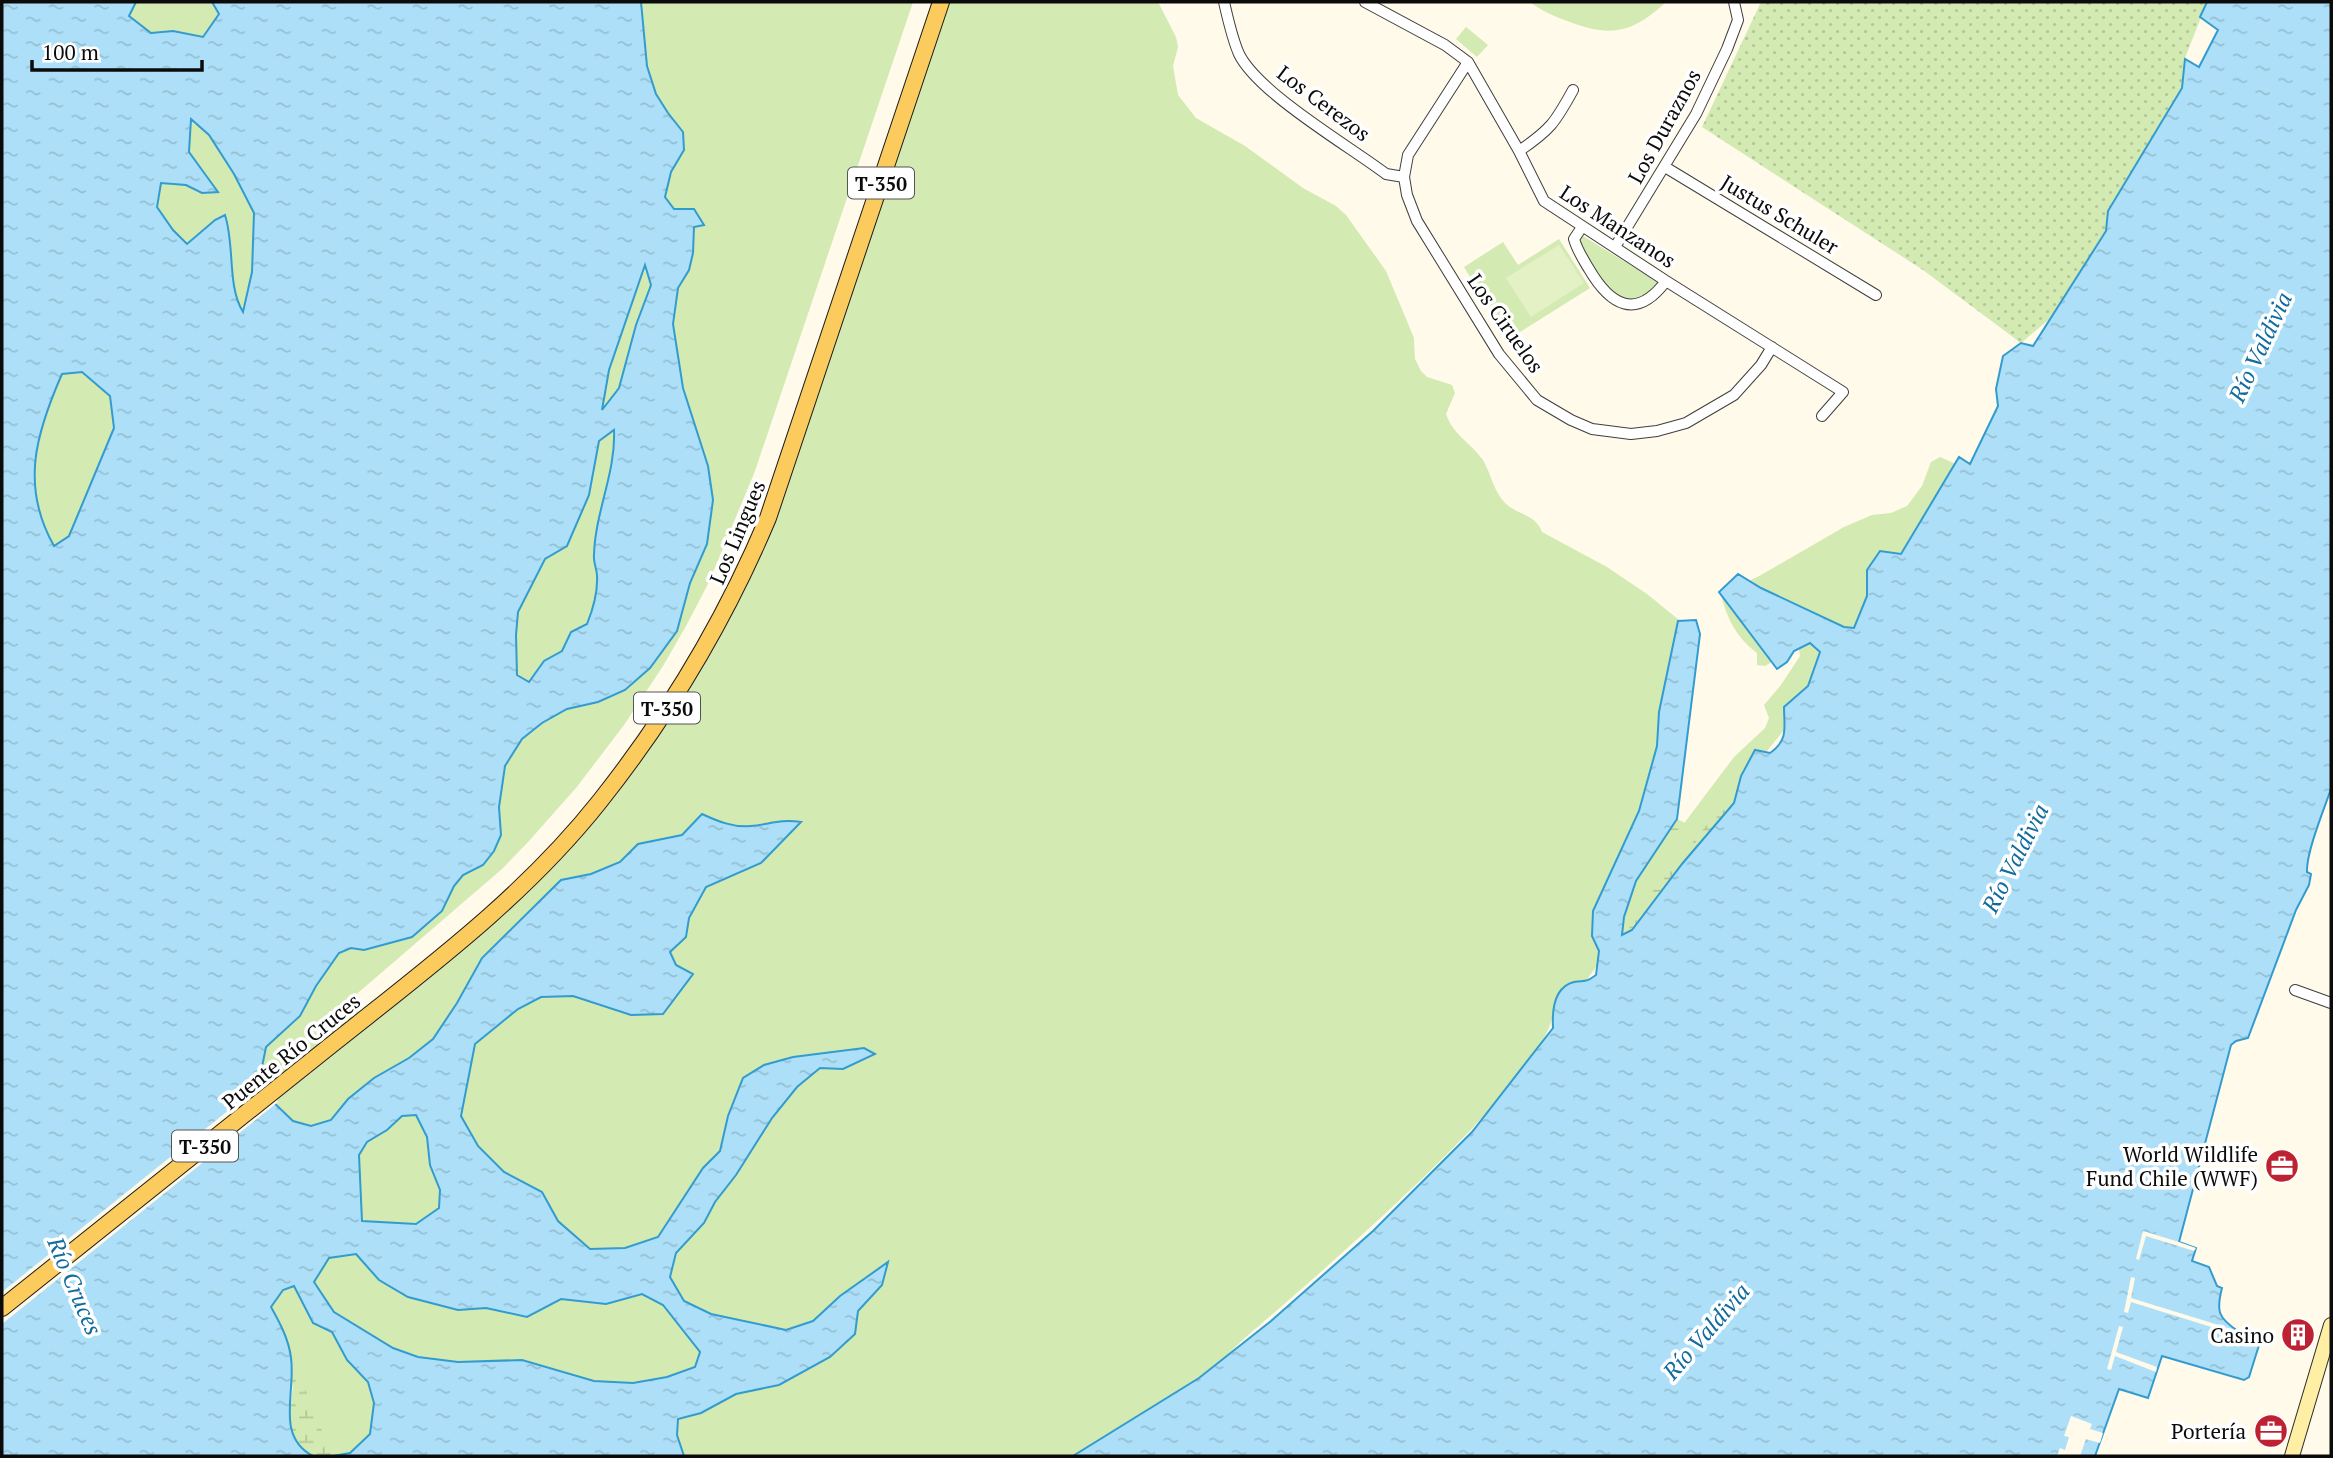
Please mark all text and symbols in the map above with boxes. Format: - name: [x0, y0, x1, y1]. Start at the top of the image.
- scale bar: [32, 28, 201, 72]
- text: 100 m: [42, 38, 99, 66]
- street label: Los Cerezos: [1272, 59, 1376, 147]
- street label: Los Duraznos: [1621, 64, 1707, 188]
- road number: T-350: [848, 168, 914, 198]
- street label: Justus Schuler: [1716, 168, 1844, 260]
- street label: Los Manzanos: [1555, 178, 1681, 274]
- street label: Los Ciruelos: [1462, 268, 1550, 378]
- water label: Río Valdivia: [2221, 287, 2299, 408]
- street label: Los Lingues: [703, 476, 771, 588]
- road number: T-350: [634, 692, 700, 723]
- water label: Río Valdivia: [1974, 798, 2056, 919]
- street label: Puente Río Cruces: [216, 987, 366, 1115]
- road number: T-350: [172, 1130, 238, 1162]
- place label: World Wildlife Fund Chile (WWF): [2086, 1140, 2258, 1192]
- office icon: World Wildlife Fund Chile (WWF): [2263, 1147, 2301, 1185]
- water label: Río Cruces: [40, 1231, 110, 1340]
- water label: Río Valdivia: [1655, 1276, 1756, 1386]
- building icon: Casino: [2279, 1316, 2317, 1354]
- place label: Casino: [2210, 1321, 2274, 1349]
- office icon: Portería: [2252, 1412, 2290, 1450]
- place label: Portería: [2171, 1417, 2246, 1445]

